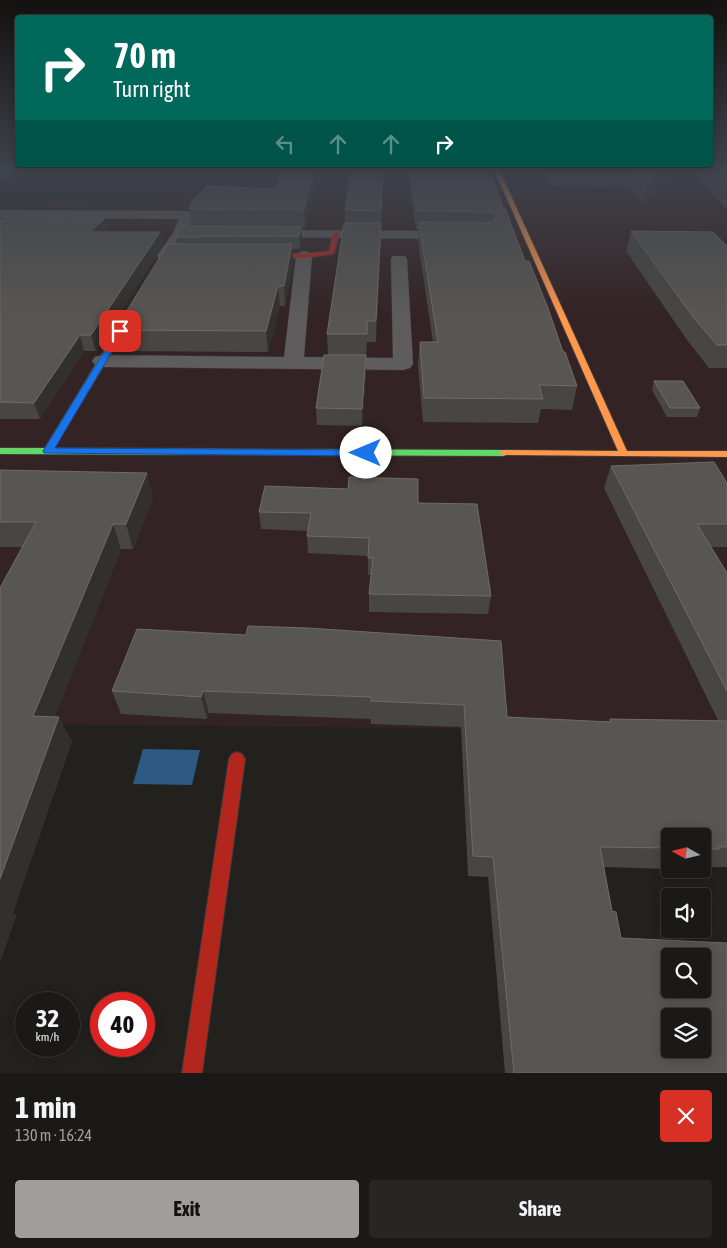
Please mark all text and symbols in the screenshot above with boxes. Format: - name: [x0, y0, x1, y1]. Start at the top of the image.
- icon: right: [30, 35, 95, 100]
- text: 70 m: [113, 35, 176, 75]
- text: Turn right: [113, 76, 190, 102]
- icon: left: [271, 130, 299, 158]
- icon: ahead: [324, 130, 352, 158]
- icon: ahead: [377, 130, 405, 158]
- icon: right: [430, 130, 458, 158]
- pin: [99, 310, 141, 352]
- icon: arrive: [106, 317, 134, 345]
- position arrow: [339, 426, 391, 478]
- north arrow: [661, 828, 711, 878]
- map controls: [661, 828, 711, 1058]
- button: sound: [661, 888, 711, 938]
- button: search: [661, 948, 711, 998]
- speed limit sign: 40: [90, 992, 155, 1057]
- text: 32: [36, 1004, 59, 1032]
- button: layers: [661, 1008, 711, 1058]
- text: km/h: [36, 1030, 59, 1044]
- text: 1 min: [15, 1090, 76, 1124]
- button: close: [660, 1090, 712, 1142]
- text: 130 m · 16:24: [15, 1126, 92, 1144]
- button: Exit: [15, 1180, 359, 1238]
- button: Share: [369, 1180, 712, 1238]

